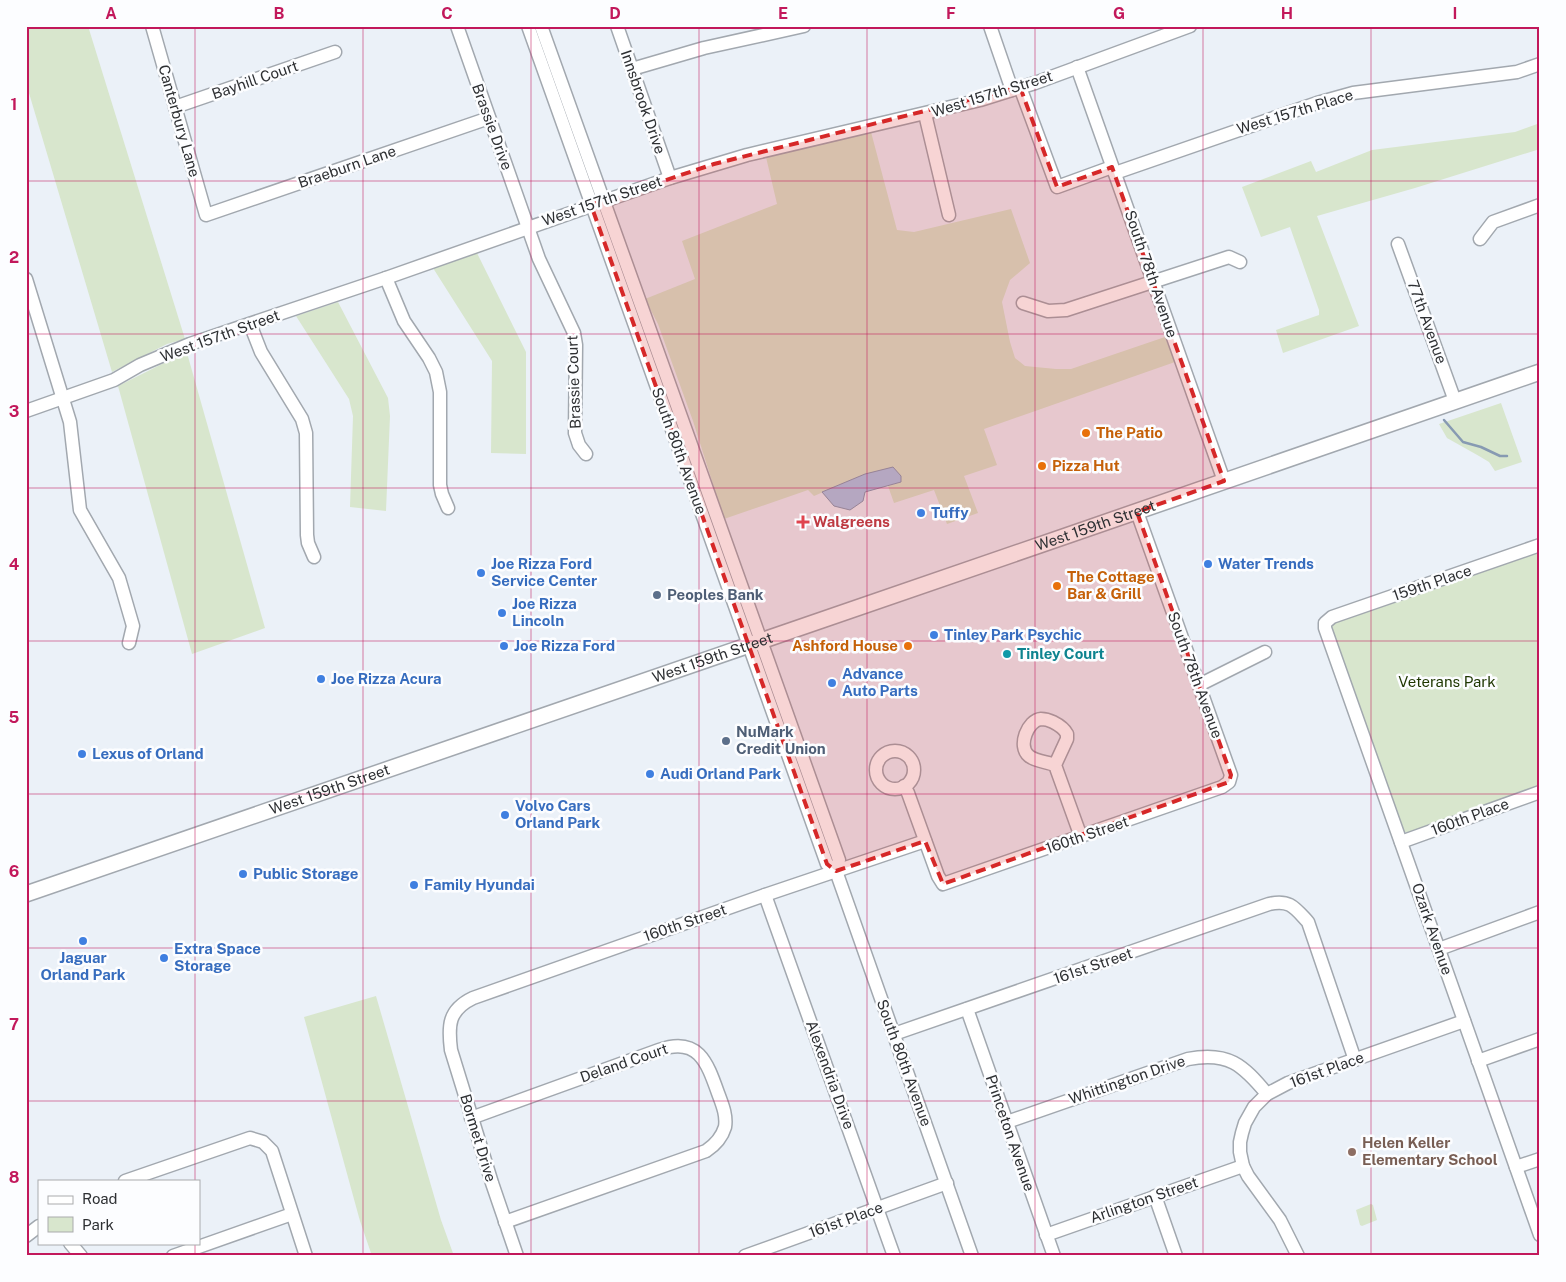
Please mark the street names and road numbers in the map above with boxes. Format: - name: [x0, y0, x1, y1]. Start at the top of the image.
- street label: Innsbrook Drive: [618, 48, 669, 156]
- street label: Bayhill Court: [209, 57, 300, 102]
- street label: Canterbury Lane: [155, 63, 204, 179]
- street label: West 157th Street: [929, 67, 1055, 120]
- street label: Brassie Drive: [469, 81, 516, 172]
- street label: West 157th Place: [1235, 86, 1355, 137]
- street label: Braeburn Lane: [296, 142, 398, 191]
- street label: West 157th Street: [540, 172, 664, 229]
- street label: South 78th Avenue: [1122, 208, 1181, 340]
- street label: 77th Avenue: [1404, 278, 1450, 366]
- street label: West 157th Street: [158, 306, 282, 365]
- street label: Brassie Court: [563, 335, 584, 429]
- street label: South 80th Avenue: [649, 385, 710, 517]
- street label: West 159th Street: [1033, 497, 1158, 554]
- street label: 159th Place: [1390, 561, 1473, 604]
- street label: South 78th Avenue: [1165, 609, 1226, 740]
- street label: West 159th Street: [650, 629, 775, 686]
- street label: West 159th Street: [267, 760, 392, 818]
- street label: 160th Place: [1429, 795, 1511, 838]
- street label: 160th Street: [1043, 812, 1131, 857]
- street label: Ozark Avenue: [1409, 881, 1456, 977]
- street label: 160th Street: [641, 900, 729, 945]
- street label: 161st Street: [1051, 944, 1135, 987]
- street label: South 80th Avenue: [874, 997, 935, 1129]
- street label: Alexendria Drive: [803, 1018, 858, 1132]
- street label: Deland Court: [578, 1039, 670, 1086]
- street label: 161st Place: [1288, 1048, 1366, 1091]
- street label: Whittington Drive: [1067, 1052, 1187, 1107]
- street label: Princeton Avenue: [983, 1072, 1038, 1193]
- street label: Bormet Drive: [457, 1092, 500, 1184]
- street label: Arlington Street: [1088, 1173, 1200, 1226]
- street label: 161st Place: [807, 1198, 885, 1241]

